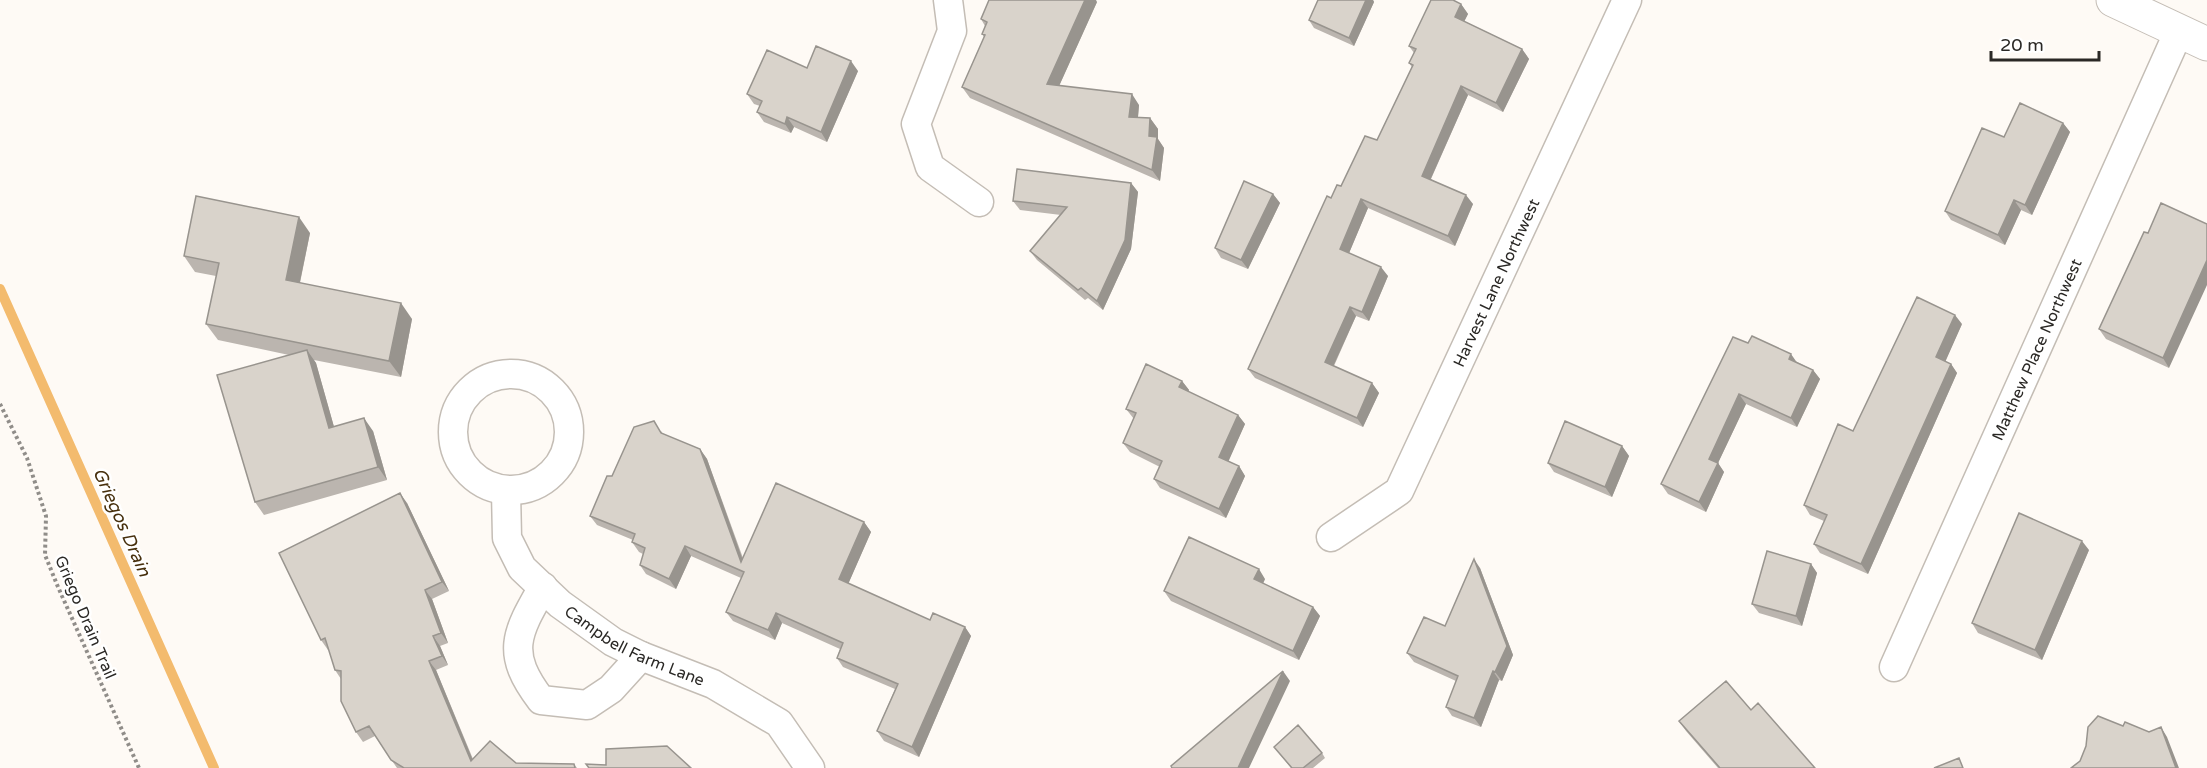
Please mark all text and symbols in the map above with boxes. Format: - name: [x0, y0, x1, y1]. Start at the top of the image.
- scale bar: [1991, 24, 2099, 62]
- text: 20 m: [2000, 34, 2044, 56]
- street label: Harvest Lane Northwest: [1449, 196, 1544, 370]
- street label: Matthew Place Northwest: [1988, 256, 2087, 444]
- water label: Griegos Drain: [88, 464, 156, 581]
- street label: Griego Drain Trail: [50, 553, 120, 682]
- street label: Campbell Farm Lane: [560, 601, 707, 691]

